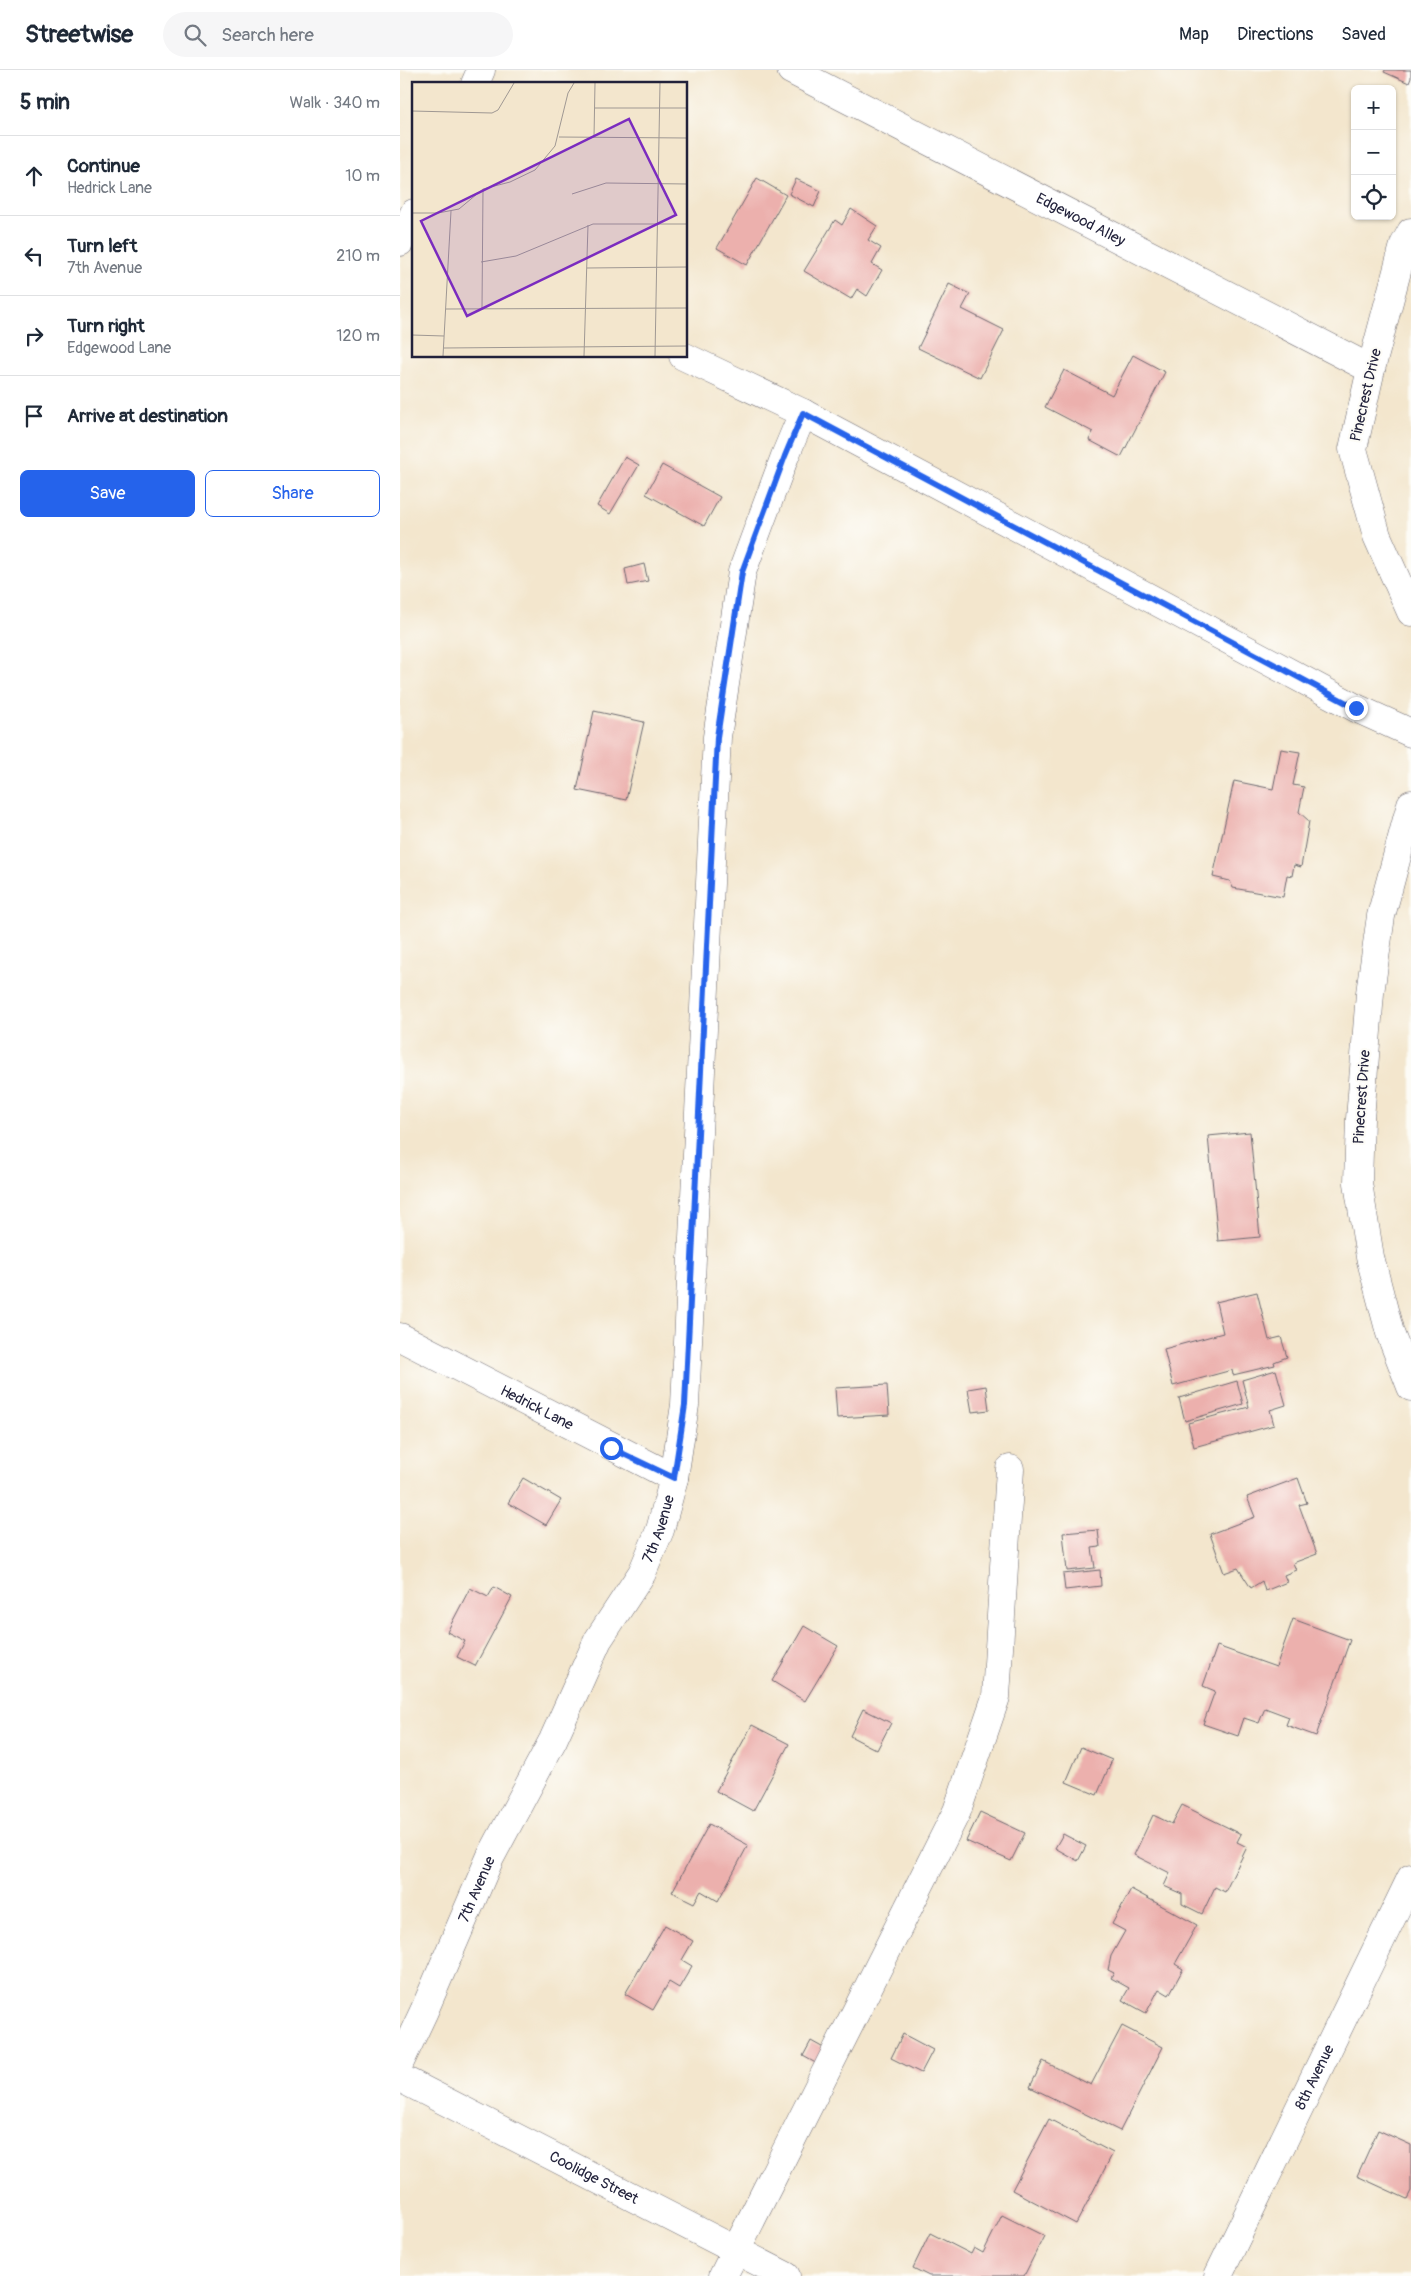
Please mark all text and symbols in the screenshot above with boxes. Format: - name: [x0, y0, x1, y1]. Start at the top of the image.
- search box: [163, 12, 513, 57]
- text: Streetwise: [25, 20, 133, 49]
- icon: search: [181, 21, 209, 49]
- text: Search here: [221, 23, 314, 47]
- text: Map: [1179, 23, 1209, 46]
- text: Directions: [1237, 23, 1313, 46]
- text: Saved: [1341, 23, 1386, 46]
- inset map: [412, 82, 688, 358]
- map controls: [1351, 85, 1396, 220]
- button: +: [1351, 85, 1396, 130]
- text: 5 min: [20, 89, 70, 116]
- text: Walk · 340 m: [289, 93, 380, 113]
- button: −: [1351, 130, 1396, 175]
- text: Continue: [67, 154, 140, 178]
- icon: ahead: [20, 162, 48, 190]
- text: 10 m: [345, 166, 380, 186]
- button: locate: [1351, 175, 1396, 220]
- text: Hedrick Lane: [67, 178, 152, 198]
- street label: Edgewood Alley: [1033, 189, 1129, 250]
- text: Turn left: [67, 234, 137, 258]
- icon: left: [20, 242, 48, 270]
- text: 210 m: [336, 246, 380, 266]
- text: 7th Avenue: [67, 258, 142, 278]
- text: Turn right: [67, 314, 145, 338]
- icon: right: [20, 322, 48, 350]
- text: 120 m: [336, 326, 380, 346]
- text: Edgewood Lane: [67, 338, 171, 358]
- street label: Pinecrest Drive: [1346, 346, 1386, 443]
- icon: arrive: [20, 402, 48, 430]
- text: Arrive at destination: [67, 404, 228, 428]
- button: Save: [20, 470, 195, 517]
- button: Share: [205, 470, 380, 517]
- route end: [1345, 697, 1368, 720]
- street label: Pinecrest Drive: [1349, 1048, 1375, 1145]
- street label: Hedrick Lane: [497, 1381, 577, 1434]
- route start: [600, 1437, 623, 1460]
- street label: 7th Avenue: [638, 1492, 679, 1565]
- street label: 7th Avenue: [454, 1853, 499, 1925]
- street label: 8th Avenue: [1291, 2041, 1339, 2113]
- street label: Coolidge Street: [546, 2147, 643, 2209]

